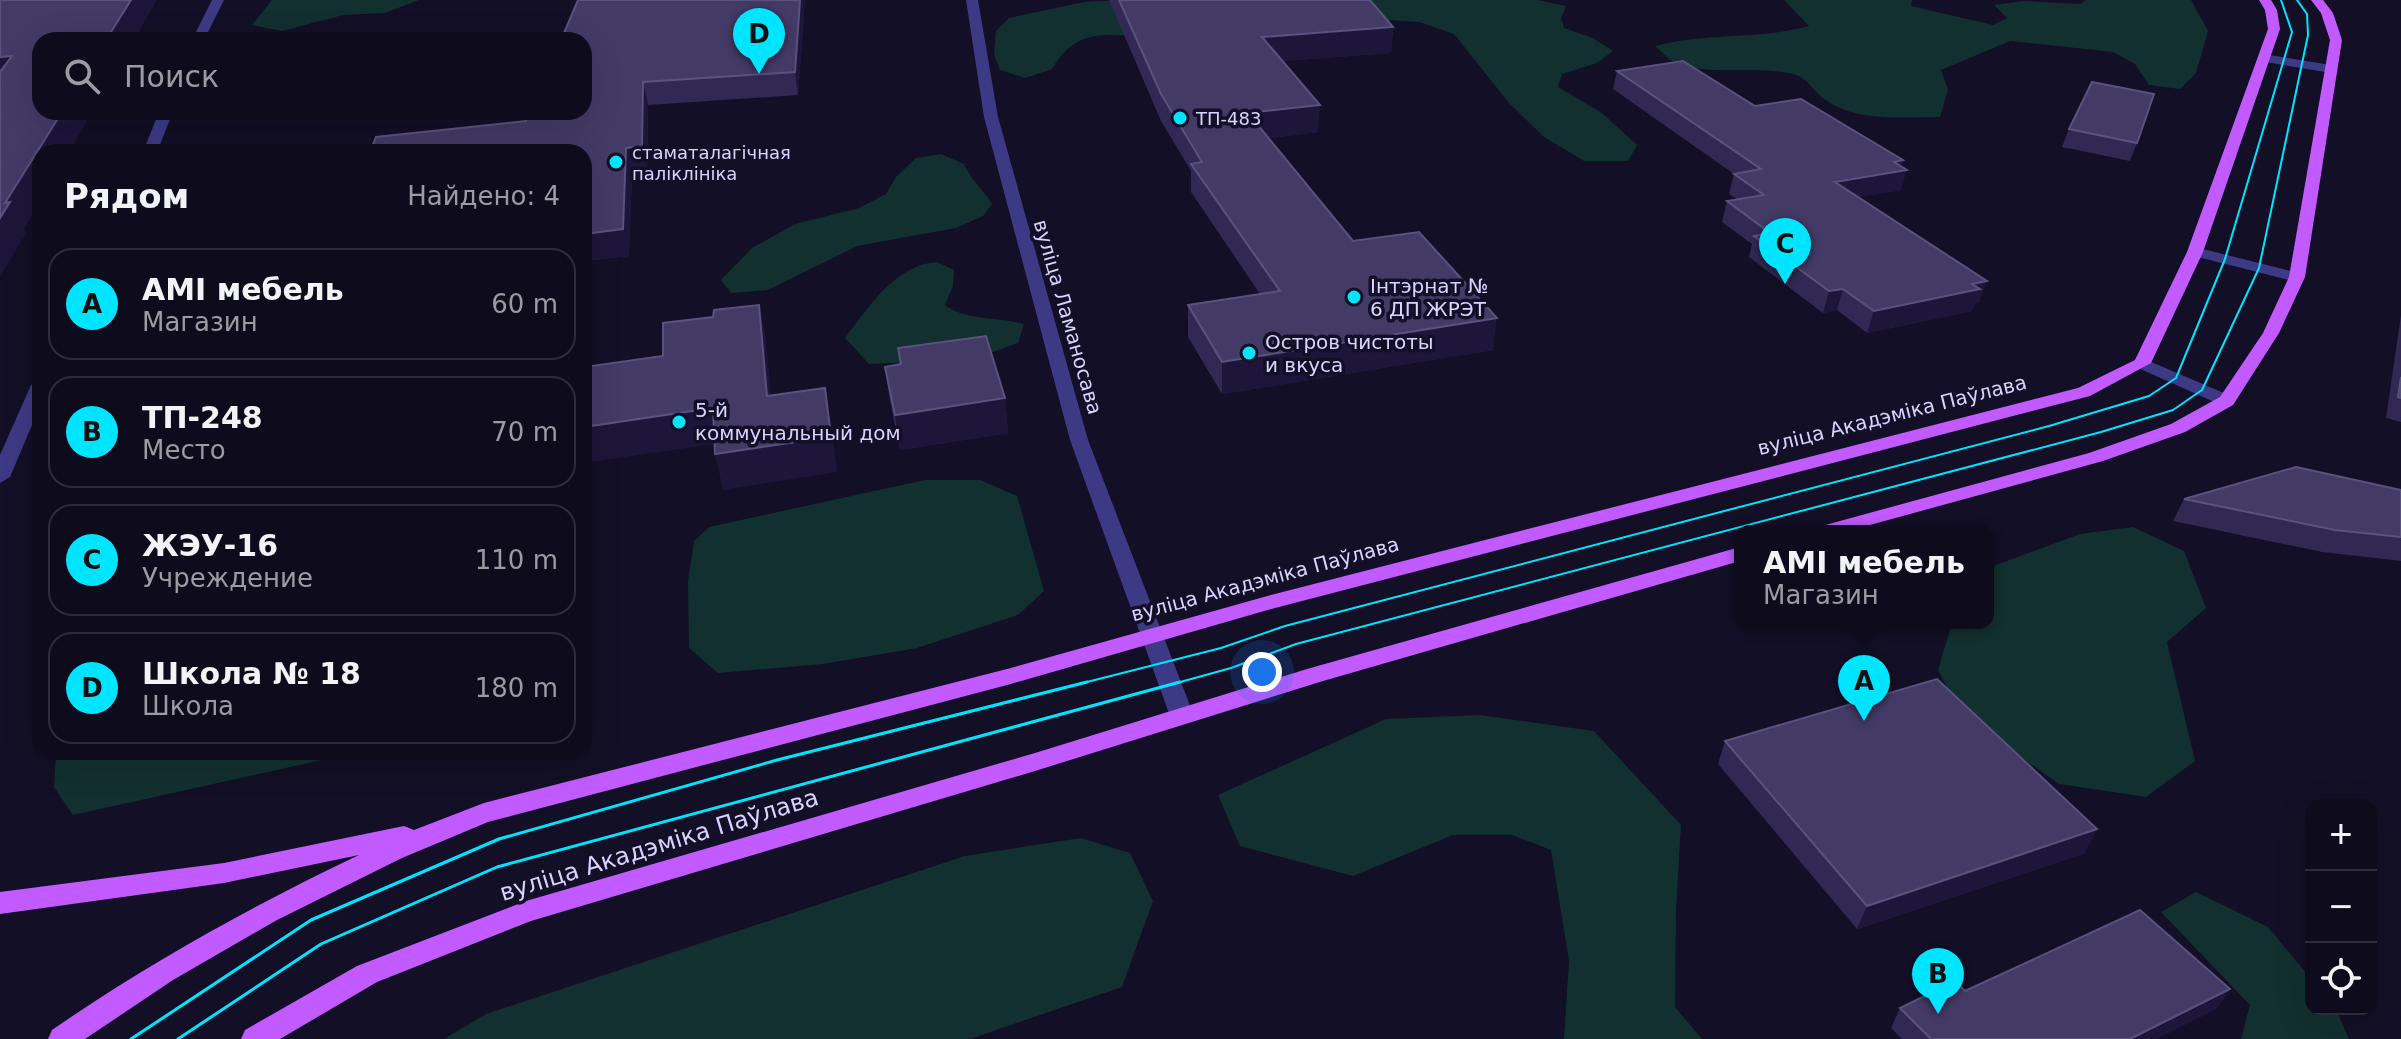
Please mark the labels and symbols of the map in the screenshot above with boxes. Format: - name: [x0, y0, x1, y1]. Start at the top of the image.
- pin: D: [733, 8, 785, 74]
- place label: ТП-483: [1195, 108, 1261, 129]
- marker: ТП-483: [1171, 109, 1189, 127]
- place label: стаматалагічная паліклініка: [632, 142, 791, 184]
- marker: стаматалагічная паліклініка: [607, 153, 625, 171]
- street label: вуліца Ламаносава: [1029, 217, 1107, 417]
- pin: C: [1759, 218, 1811, 284]
- place label: Інтэрнат № 6 ДП ЖРЭТ: [1370, 274, 1488, 321]
- marker: Інтэрнат № 6 ДП ЖРЭТ: [1345, 288, 1363, 306]
- place label: Остров чистоты и вкуса: [1265, 330, 1434, 377]
- marker: Остров чистоты и вкуса: [1240, 344, 1258, 362]
- street label: вуліца Акадэміка Паўлава: [1755, 370, 2029, 460]
- place label: 5-й коммунальный дом: [695, 398, 901, 445]
- marker: 5-й коммунальный дом: [670, 413, 688, 431]
- street label: вуліца Акадэміка Паўлава: [1128, 532, 1402, 626]
- your location: [1242, 652, 1282, 692]
- pin: A: [1838, 655, 1890, 721]
- street label: вуліца Акадэміка Паўлава: [496, 783, 822, 907]
- pin: B: [1912, 948, 1964, 1014]

